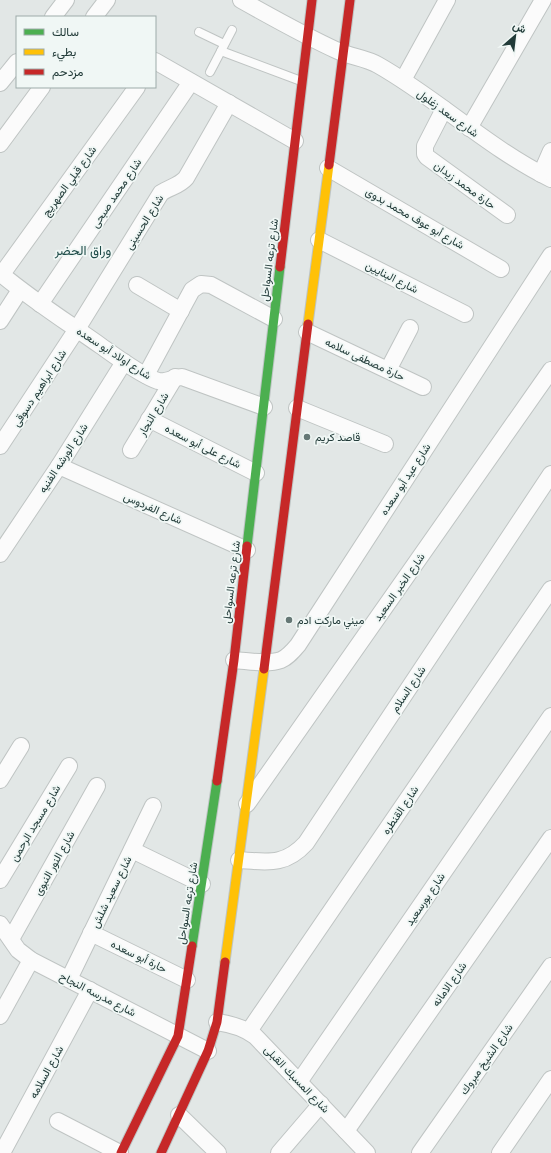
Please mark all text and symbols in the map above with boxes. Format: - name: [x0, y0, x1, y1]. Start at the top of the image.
- legend: [16, 16, 156, 88]
- north arrow: [495, 16, 535, 56]
- text: ش: [511, 19, 528, 36]
- text: سالك: [52, 25, 79, 39]
- text: بطيء: [52, 45, 76, 62]
- text: مزدحم: [52, 65, 83, 80]
- street label: شارع سعد زغلول: [414, 87, 481, 141]
- street label: شارع قبلي الصهريج: [40, 143, 102, 221]
- street label: شارع محمد صبحى: [88, 156, 145, 231]
- street label: حارة محمد زيدان: [432, 159, 498, 212]
- street label: شارع أبو عوف محمد بدوى: [363, 185, 467, 253]
- street label: شارع الحسينى: [122, 192, 167, 253]
- street label: شارع ترعه السواحل: [258, 218, 282, 302]
- district label: وراق الحضر: [54, 243, 111, 259]
- street label: شارع البنايين: [363, 259, 420, 297]
- street label: شارع اولاد أبو سعده: [74, 325, 154, 383]
- street label: حارة مصطفى سلامه: [323, 335, 407, 384]
- street label: شارع ابراهيم دسوقى: [10, 347, 70, 430]
- street label: شارع النجار: [135, 390, 173, 440]
- street label: شارع الورشه الفنيه: [36, 421, 92, 496]
- street label: شارع على أبو سعده: [162, 422, 243, 472]
- place label: قاصد كريم: [315, 431, 360, 445]
- marker: قاصد كريم: [302, 432, 312, 442]
- street label: شارع عيد أبو سعده: [377, 441, 434, 518]
- street label: شارع الفردوس: [121, 490, 184, 528]
- street label: شارع ترعه السواحل: [220, 540, 244, 624]
- street label: شارع الخبر السعيد: [371, 550, 429, 624]
- place label: ميني ماركت ادم: [297, 614, 364, 630]
- marker: ميني ماركت ادم: [284, 615, 294, 625]
- street label: شارع السلام: [388, 663, 430, 715]
- street label: شارع مسجد الرحمن: [7, 782, 64, 864]
- street label: شارع القنطره: [379, 783, 422, 838]
- street label: شارع النور النبوى: [31, 828, 79, 898]
- street label: شارع سعيد شلش: [88, 854, 135, 931]
- street label: شارع ترعه السواحل: [175, 861, 201, 945]
- street label: شارع بورسعيد: [403, 870, 449, 929]
- street label: حارة أبو سعده: [109, 937, 169, 976]
- street label: شارع الامانه: [429, 959, 470, 1010]
- street label: شارع مدرسه النجاح: [57, 970, 138, 1020]
- street label: شارع الشيخ مبروك: [457, 1021, 517, 1098]
- street label: شارع السلامه: [27, 1043, 67, 1101]
- street label: شارع المسبك القبلى: [261, 1043, 332, 1117]

